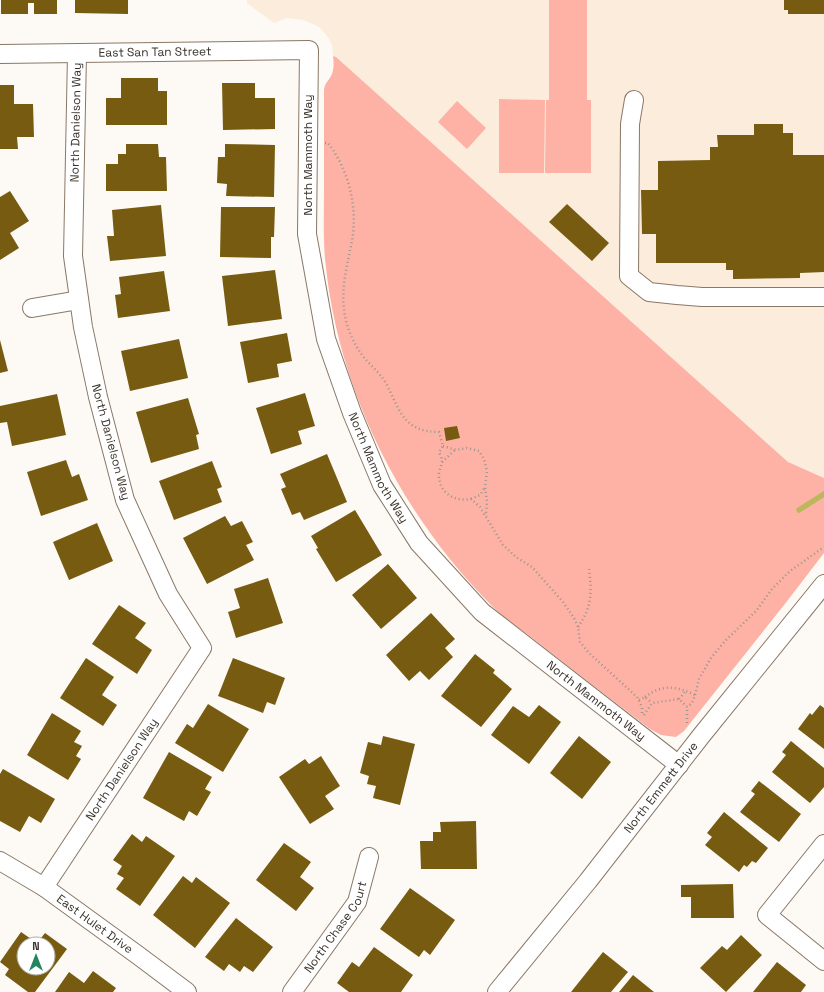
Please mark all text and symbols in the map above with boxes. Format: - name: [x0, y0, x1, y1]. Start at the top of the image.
- street label: East San Tan Street: [98, 43, 212, 61]
- street label: North Danielson Way: [66, 62, 85, 183]
- street label: North Mammoth Way: [300, 94, 316, 216]
- street label: North Danielson Way: [88, 382, 134, 502]
- street label: North Mammoth Way: [345, 410, 412, 526]
- street label: North Mammoth Way: [543, 657, 649, 744]
- street label: North Danielson Way: [82, 715, 161, 824]
- street label: North Emmett Drive: [620, 739, 701, 837]
- street label: North Chase Court: [300, 879, 370, 976]
- street label: East Hulet Drive: [53, 891, 136, 957]
- north arrow: [16, 936, 56, 976]
- text: N: [32, 939, 40, 953]

